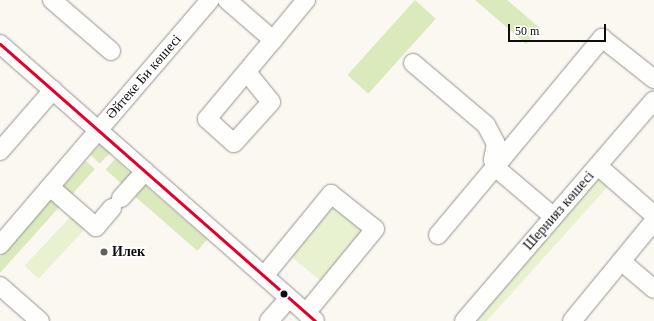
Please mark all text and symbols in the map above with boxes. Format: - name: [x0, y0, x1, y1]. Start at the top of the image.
- scale bar: [510, 16, 608, 42]
- text: 50 m: [515, 24, 539, 38]
- street label: Әйтеке Би көшесі: [103, 31, 185, 123]
- street label: Шернияз көшесі: [520, 168, 598, 254]
- place label: Илек: [112, 244, 145, 260]
- marker: Илек: [99, 247, 109, 257]
- unlabelled marker: [279, 289, 289, 299]

